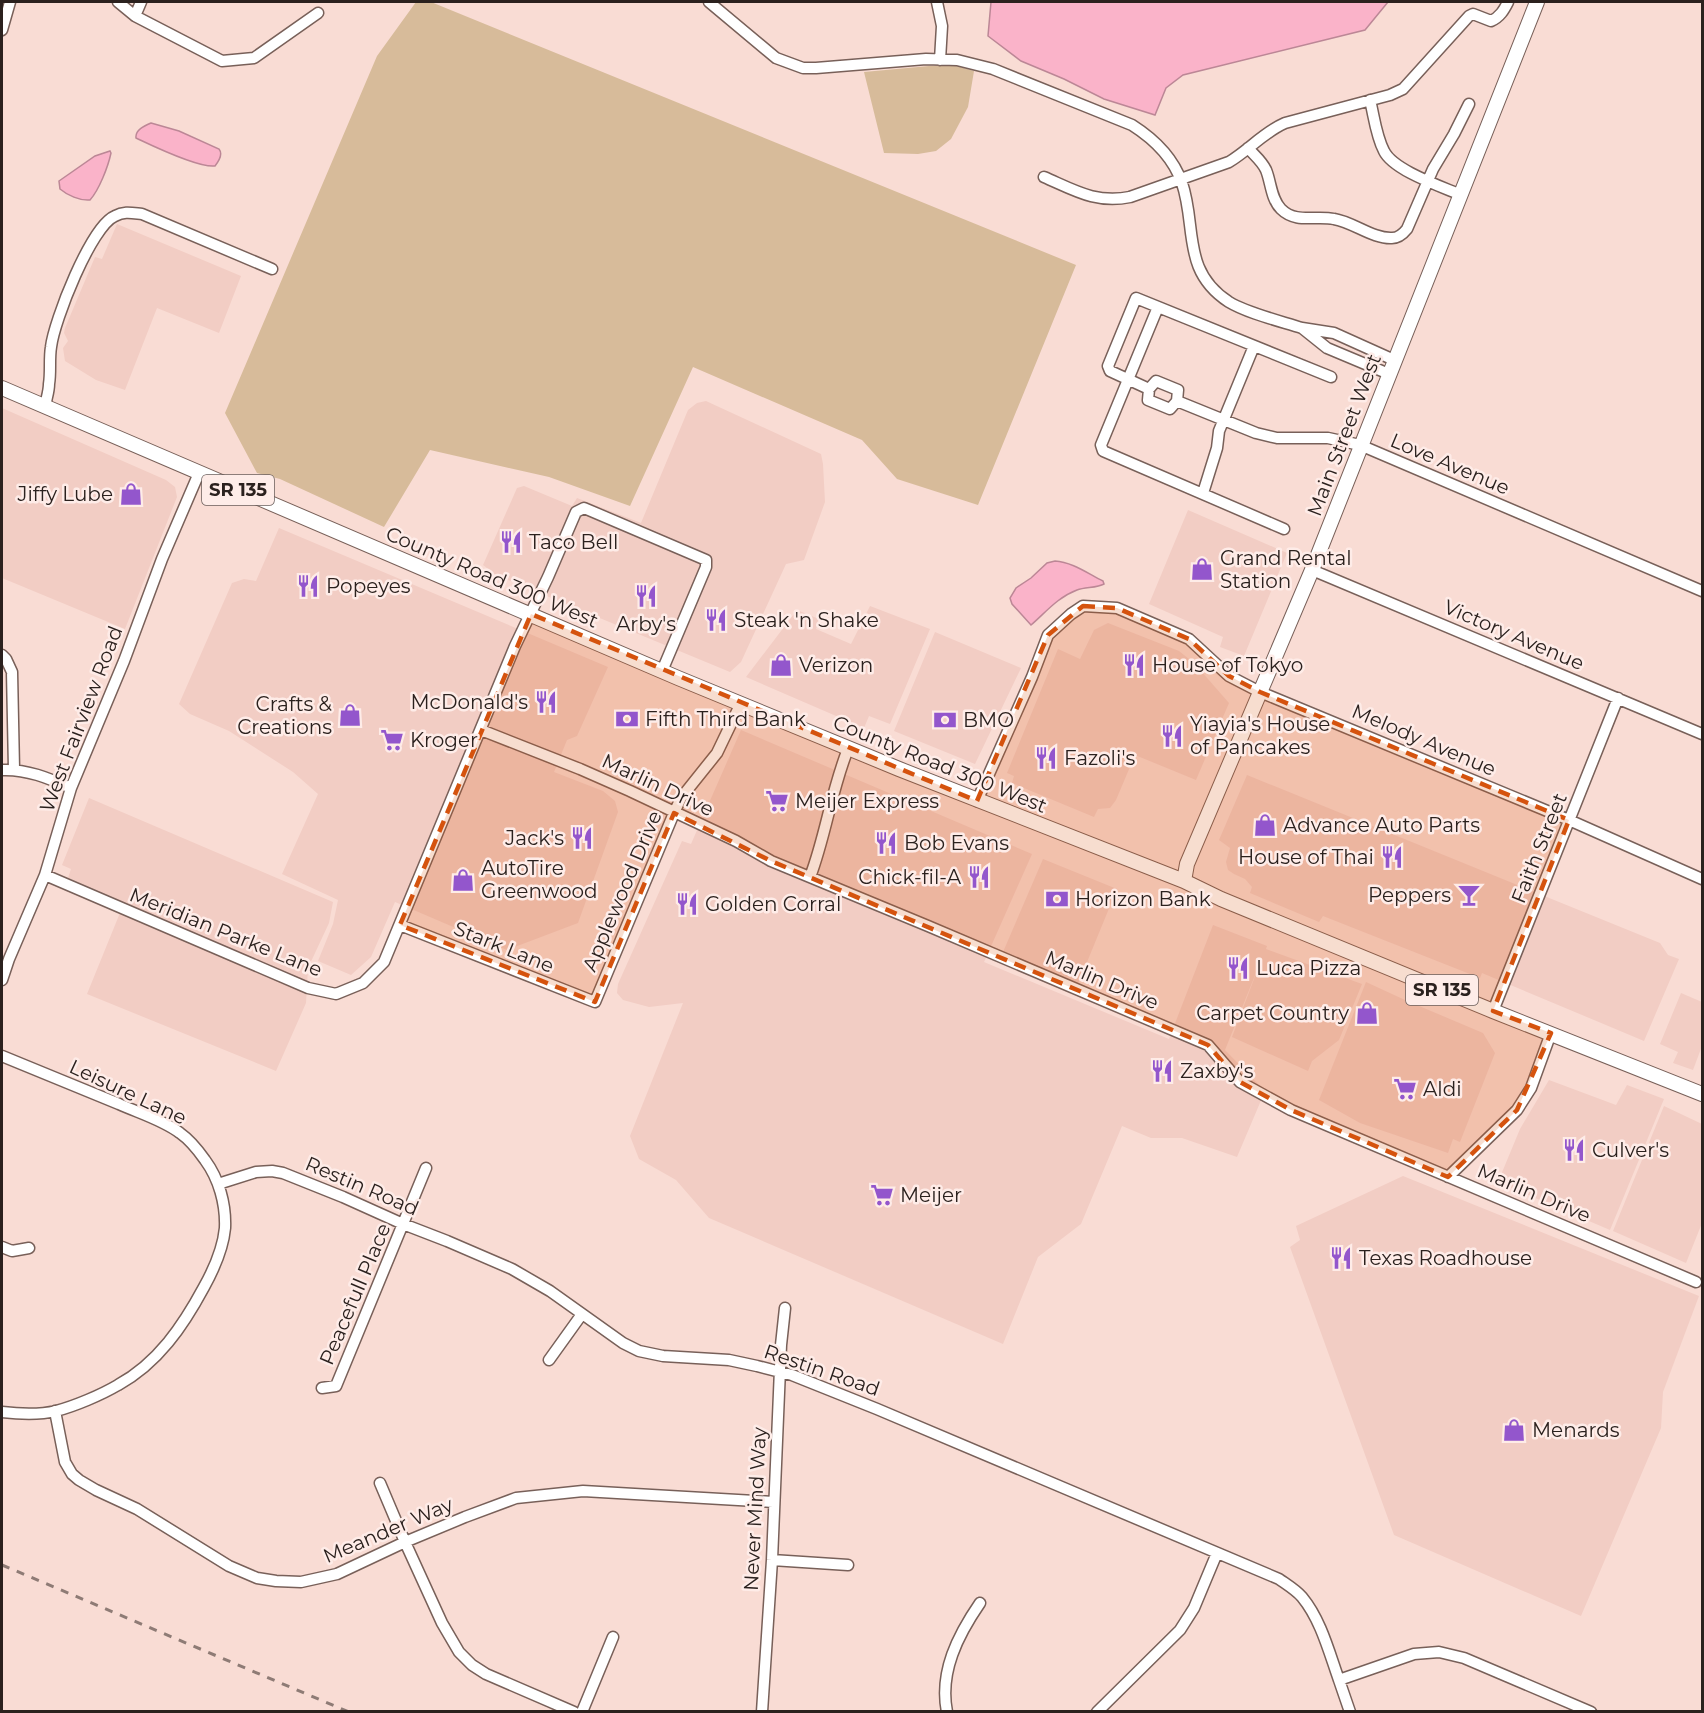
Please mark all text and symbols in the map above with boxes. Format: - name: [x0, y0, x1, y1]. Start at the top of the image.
- street label: Main Street West: [1302, 350, 1386, 520]
- street label: Love Avenue: [1387, 428, 1513, 500]
- road number: SR 135: [202, 475, 274, 505]
- shop icon: Jiffy Lube: [118, 481, 144, 507]
- place label: Jiffy Lube: [16, 482, 113, 506]
- street label: County Road 300 West: [382, 521, 602, 633]
- restaurant icon: Taco Bell: [498, 529, 524, 555]
- place label: Taco Bell: [529, 530, 619, 554]
- place label: Grand Rental Station: [1220, 546, 1352, 593]
- shop icon: Grand Rental Station: [1189, 556, 1215, 582]
- restaurant icon: Popeyes: [295, 573, 321, 599]
- place label: Popeyes: [326, 574, 411, 598]
- restaurant icon: Arby's: [633, 583, 659, 609]
- street label: Victory Avenue: [1440, 595, 1588, 675]
- restaurant icon: Steak 'n Shake: [703, 607, 729, 633]
- place label: Steak 'n Shake: [734, 608, 879, 632]
- place label: Arby's: [616, 612, 676, 636]
- street label: West Fairview Road: [34, 623, 128, 815]
- shop icon: Verizon: [768, 652, 794, 678]
- restaurant icon: House of Tokyo: [1121, 652, 1147, 678]
- place label: Verizon: [799, 653, 873, 677]
- place label: House of Tokyo: [1152, 653, 1303, 677]
- restaurant icon: McDonald's: [533, 689, 559, 715]
- place label: McDonald's: [411, 690, 528, 714]
- place label: Crafts & Creations: [237, 692, 333, 739]
- street label: Melody Avenue: [1348, 699, 1500, 781]
- shop icon: Crafts & Creations: [337, 702, 363, 728]
- bank icon: Fifth Third Bank: [614, 706, 640, 732]
- place label: Fifth Third Bank: [645, 707, 806, 731]
- bank icon: BMO: [932, 707, 958, 733]
- place label: BMO: [963, 708, 1014, 732]
- street label: County Road 300 West: [830, 710, 1050, 818]
- place label: Yiayia's House of Pancakes: [1190, 712, 1330, 759]
- restaurant icon: Yiayia's House of Pancakes: [1159, 723, 1185, 749]
- supermarket icon: Kroger: [379, 727, 405, 753]
- place label: Kroger: [410, 728, 478, 752]
- restaurant icon: Fazoli's: [1033, 745, 1059, 771]
- place label: Fazoli's: [1064, 746, 1135, 770]
- street label: Marlin Drive: [598, 749, 718, 821]
- supermarket icon: Meijer Express: [764, 788, 790, 814]
- place label: Meijer Express: [795, 789, 939, 813]
- street label: Faith Street: [1506, 789, 1572, 907]
- street label: Applewood Drive: [577, 807, 667, 975]
- shop icon: Advance Auto Parts: [1252, 812, 1278, 838]
- place label: Advance Auto Parts: [1283, 813, 1480, 837]
- restaurant icon: Jack's: [569, 825, 595, 851]
- place label: Jack's: [504, 826, 564, 850]
- restaurant icon: Bob Evans: [873, 830, 899, 856]
- place label: Bob Evans: [904, 831, 1009, 855]
- restaurant icon: House of Thai: [1379, 844, 1405, 870]
- place label: House of Thai: [1238, 845, 1374, 869]
- place label: AutoTire Greenwood: [481, 856, 598, 903]
- restaurant icon: Chick-fil-A: [966, 864, 992, 890]
- place label: Chick-fil-A: [858, 865, 962, 889]
- shop icon: AutoTire Greenwood: [450, 867, 476, 893]
- street label: Meridian Parke Lane: [126, 882, 326, 982]
- bar icon: Peppers: [1456, 882, 1482, 908]
- place label: Peppers: [1368, 883, 1451, 907]
- bank icon: Horizon Bank: [1044, 886, 1070, 912]
- place label: Horizon Bank: [1075, 887, 1211, 911]
- restaurant icon: Golden Corral: [674, 891, 700, 917]
- place label: Golden Corral: [705, 892, 841, 916]
- street label: Stark Lane: [450, 916, 558, 978]
- street label: Marlin Drive: [1042, 945, 1162, 1015]
- restaurant icon: Luca Pizza: [1225, 955, 1251, 981]
- place label: Luca Pizza: [1256, 956, 1361, 980]
- road number: SR 135: [1406, 975, 1478, 1005]
- shop icon: Carpet Country: [1354, 1000, 1380, 1026]
- place label: Carpet Country: [1196, 1001, 1349, 1025]
- street label: Leisure Lane: [66, 1054, 190, 1130]
- restaurant icon: Zaxby's: [1149, 1058, 1175, 1084]
- place label: Zaxby's: [1180, 1059, 1254, 1083]
- supermarket icon: Aldi: [1392, 1076, 1418, 1102]
- place label: Aldi: [1423, 1077, 1462, 1101]
- restaurant icon: Culver's: [1561, 1137, 1587, 1163]
- place label: Culver's: [1592, 1138, 1669, 1162]
- street label: Restin Road: [302, 1151, 422, 1221]
- street label: Marlin Drive: [1474, 1158, 1594, 1228]
- supermarket icon: Meijer: [869, 1182, 895, 1208]
- place label: Meijer: [900, 1183, 962, 1207]
- street label: Peacefull Place: [314, 1219, 396, 1369]
- restaurant icon: Texas Roadhouse: [1328, 1245, 1354, 1271]
- place label: Texas Roadhouse: [1359, 1246, 1532, 1270]
- street label: Restin Road: [761, 1339, 883, 1401]
- shop icon: Menards: [1501, 1417, 1527, 1443]
- place label: Menards: [1532, 1418, 1620, 1442]
- street label: Never Mind Way: [739, 1426, 771, 1592]
- street label: Meander Way: [320, 1492, 457, 1568]

